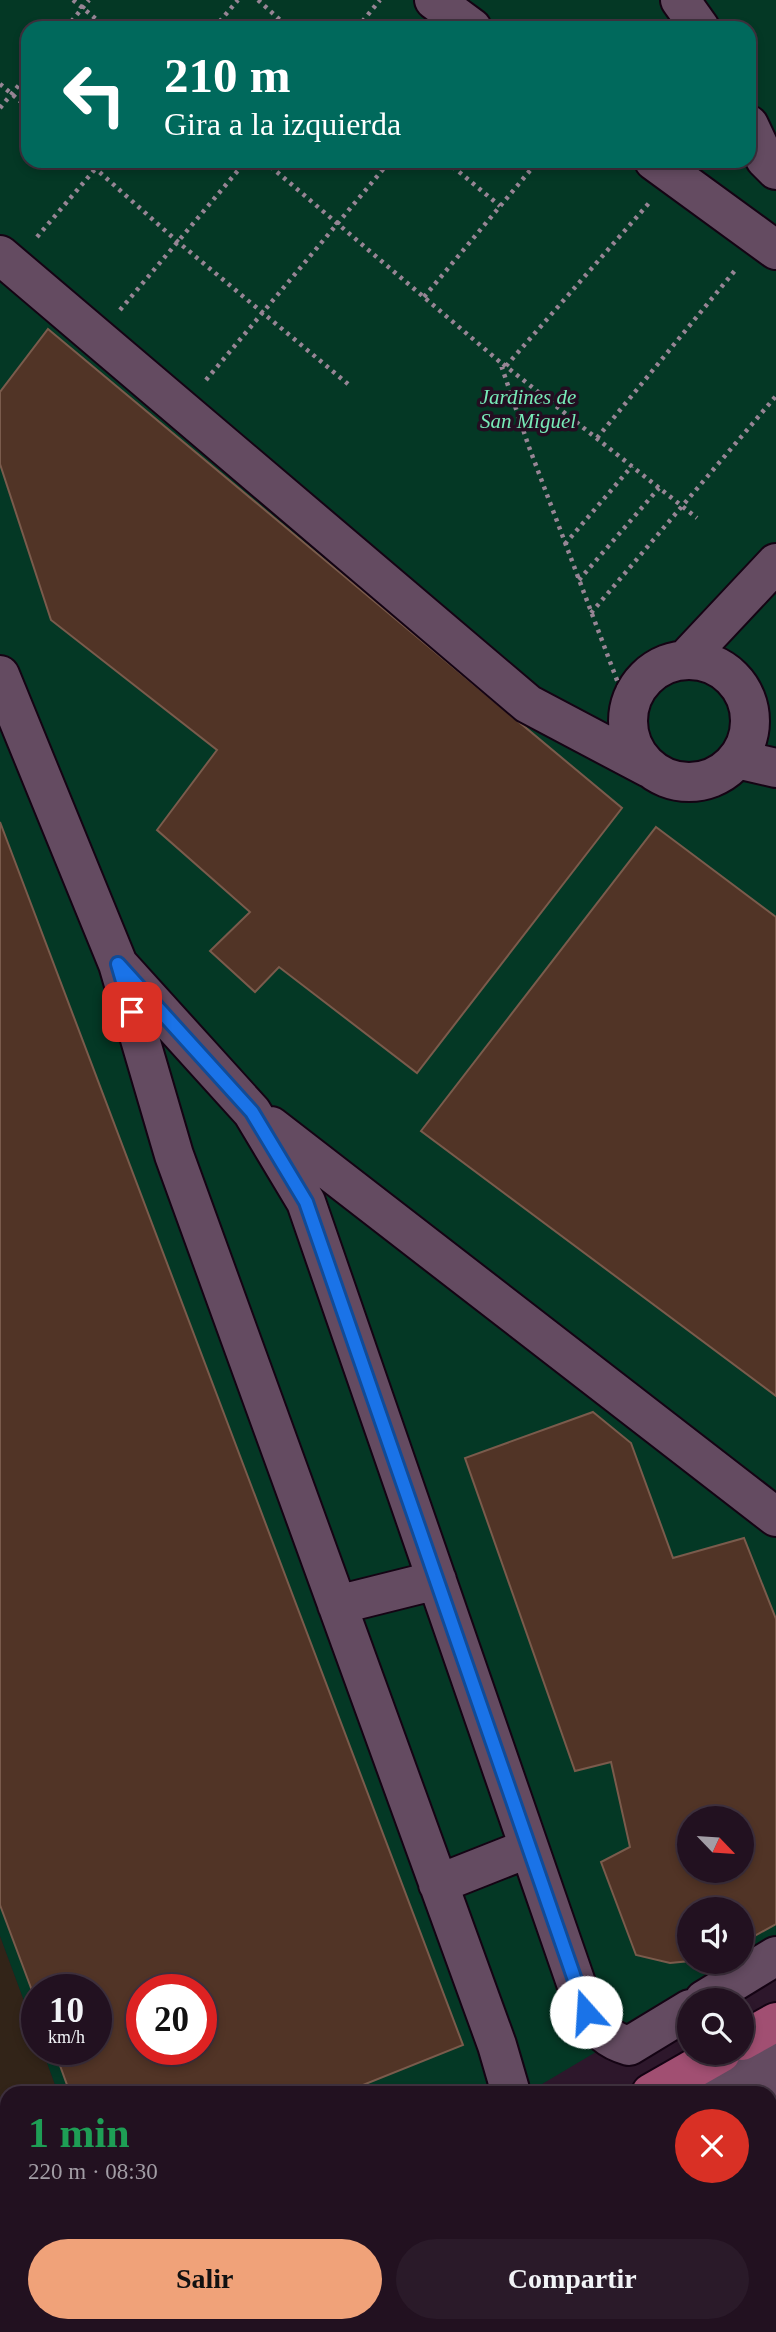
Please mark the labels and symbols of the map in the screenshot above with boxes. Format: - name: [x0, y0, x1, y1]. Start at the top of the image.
- park label: Jardines de San Miguel: [480, 385, 576, 433]
- pin: [102, 982, 162, 1042]
- north arrow: [677, 1806, 754, 1883]
- speed limit sign: 20: [126, 1974, 217, 2065]
- position arrow: [549, 1975, 623, 2049]

